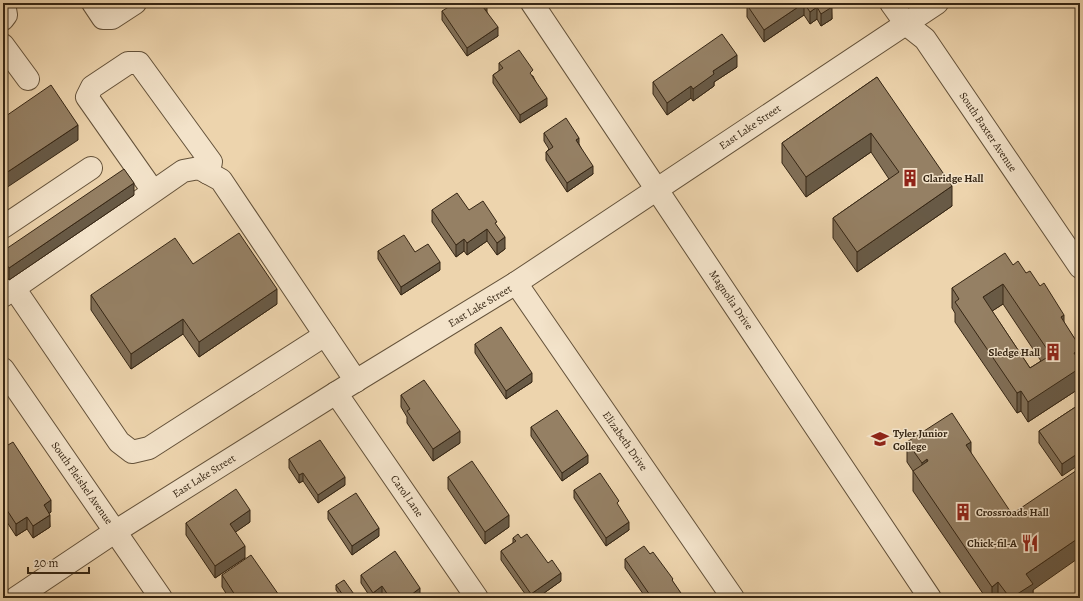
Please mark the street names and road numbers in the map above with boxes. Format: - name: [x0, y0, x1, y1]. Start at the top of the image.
- street label: South Baxter Avenue: [956, 89, 1020, 175]
- street label: East Lake Street: [716, 101, 784, 153]
- street label: Magnolia Drive: [705, 267, 757, 333]
- street label: East Lake Street: [445, 281, 515, 331]
- street label: Elizabeth Drive: [599, 408, 651, 474]
- street label: South Fleishel Avenue: [48, 439, 116, 527]
- street label: East Lake Street: [170, 450, 239, 501]
- street label: Carol Lane: [387, 472, 427, 520]

